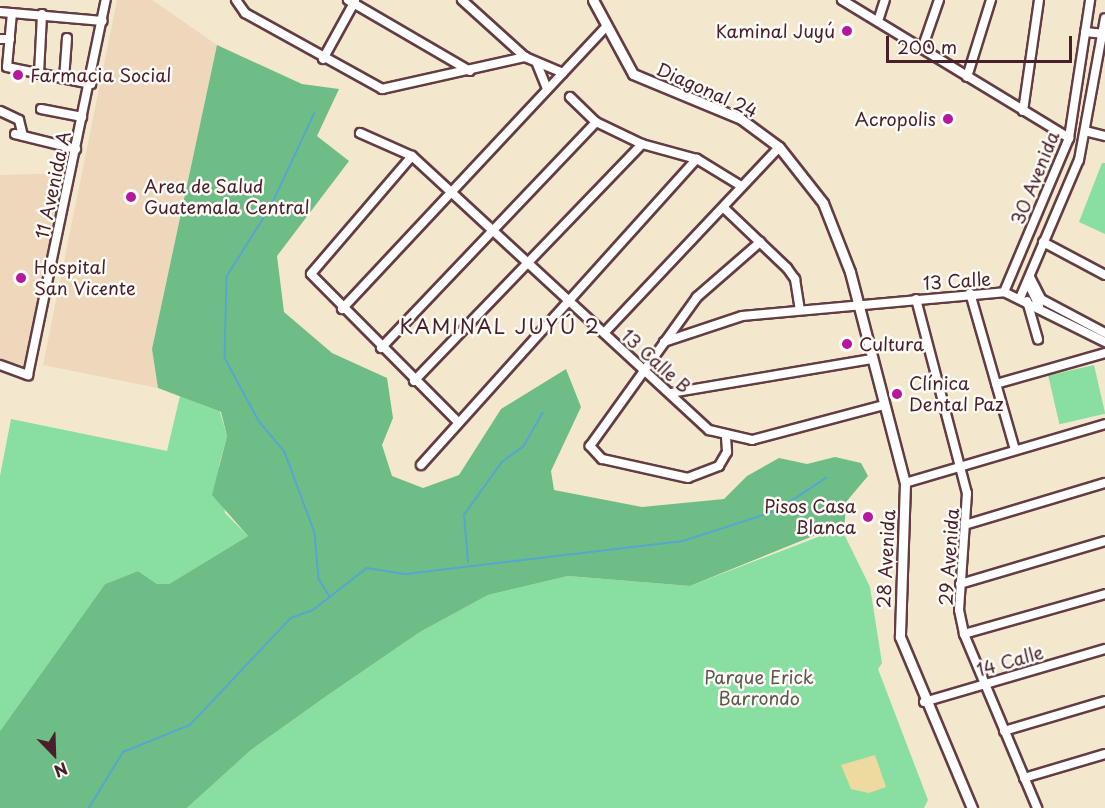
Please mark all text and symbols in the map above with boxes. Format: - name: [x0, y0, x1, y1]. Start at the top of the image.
- place label: Kaminal Juyú: [716, 20, 835, 42]
- marker: Kaminal Juyú: [840, 24, 854, 38]
- scale bar: [889, 24, 1075, 62]
- text: 200 m: [897, 33, 957, 60]
- street label: Diagonal 24: [653, 58, 761, 122]
- place label: Farmacia Social: [30, 64, 172, 86]
- marker: Farmacia Social: [11, 68, 25, 82]
- place label: Acropolis: [855, 108, 936, 130]
- marker: Acropolis: [941, 112, 955, 126]
- street label: 30 Avenida: [1006, 128, 1064, 228]
- street label: 11 Avenida A: [31, 129, 75, 241]
- place label: Area de Salud Guatemala Central: [144, 176, 311, 219]
- marker: Area de Salud Guatemala Central: [122, 188, 140, 206]
- place label: Hospital San Vicente: [34, 257, 137, 300]
- street label: 13 Calle: [921, 268, 993, 294]
- marker: Hospital San Vicente: [12, 269, 30, 287]
- district label: KAMINAL JUYÚ 2: [400, 314, 600, 338]
- street label: 13 Calle B: [616, 324, 696, 398]
- place label: Cultura: [859, 333, 924, 355]
- marker: Cultura: [840, 337, 854, 351]
- place label: Clínica Dental Paz: [909, 373, 1003, 416]
- marker: Clínica Dental Paz: [890, 387, 904, 401]
- place label: Pisos Casa Blanca: [764, 496, 856, 538]
- street label: 29 Avenida: [935, 508, 963, 606]
- street label: 28 Avenida: [873, 509, 899, 609]
- marker: Pisos Casa Blanca: [861, 510, 875, 524]
- street label: 14 Calle: [974, 641, 1046, 681]
- park label: Parque Erick Barrondo: [704, 667, 814, 710]
- north arrow: [24, 724, 84, 784]
- text: N: [51, 757, 72, 784]

